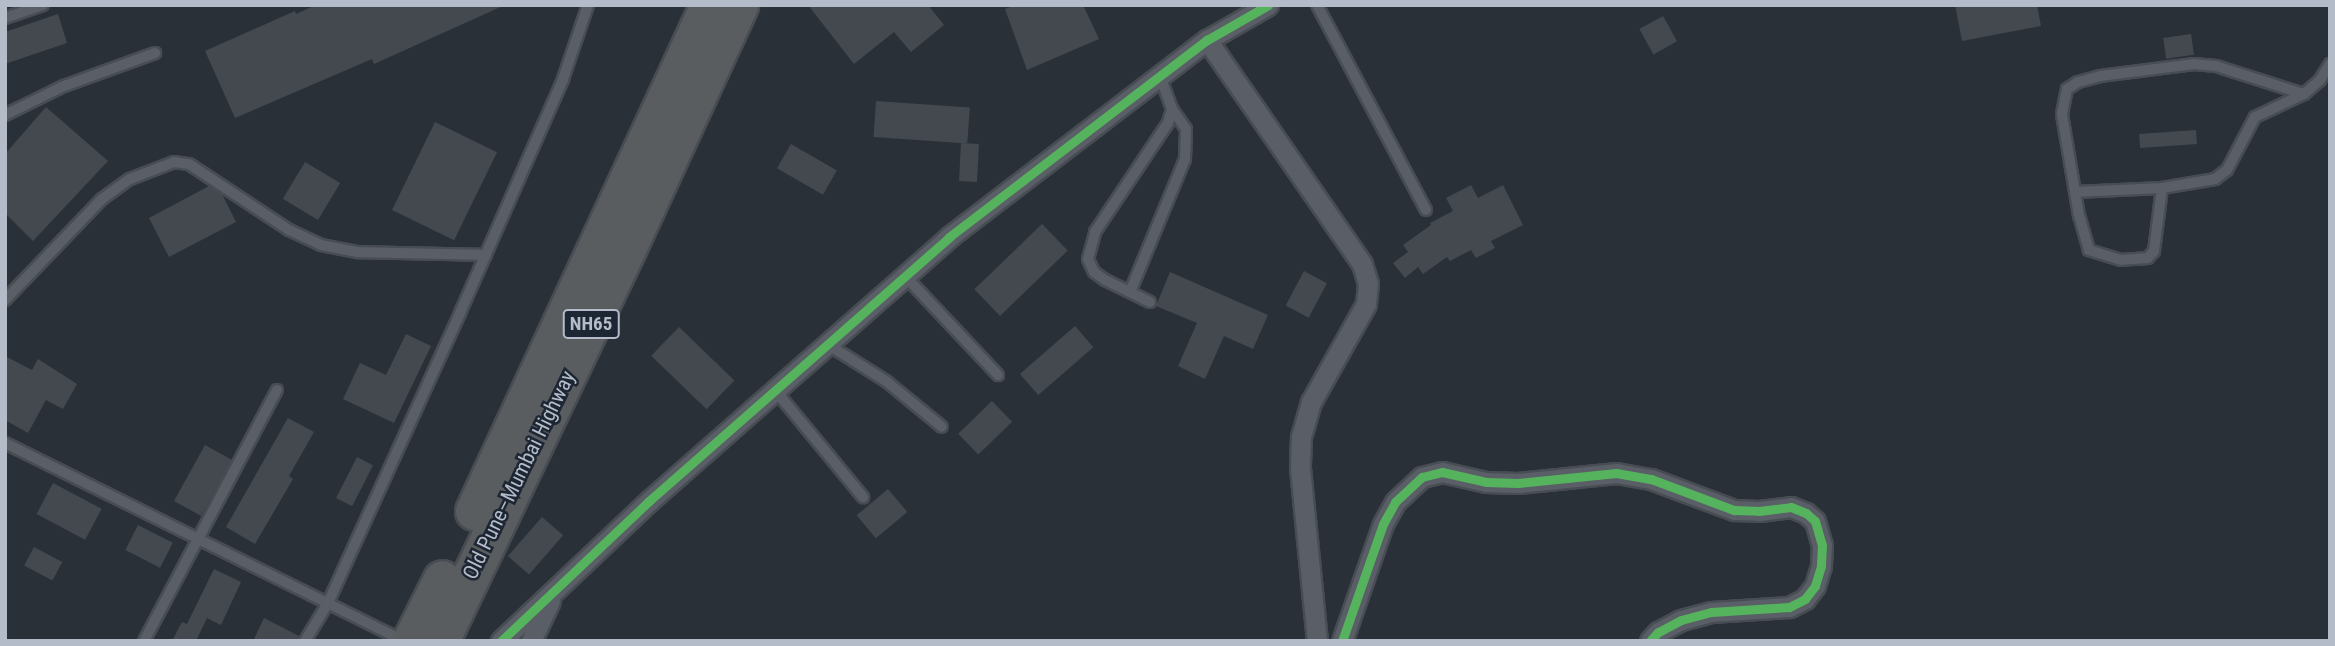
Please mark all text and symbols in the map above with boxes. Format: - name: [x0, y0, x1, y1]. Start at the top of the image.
- road number: NH65: [561, 308, 621, 340]
- street label: Old Pune–Mumbai Highway: [457, 367, 581, 583]

